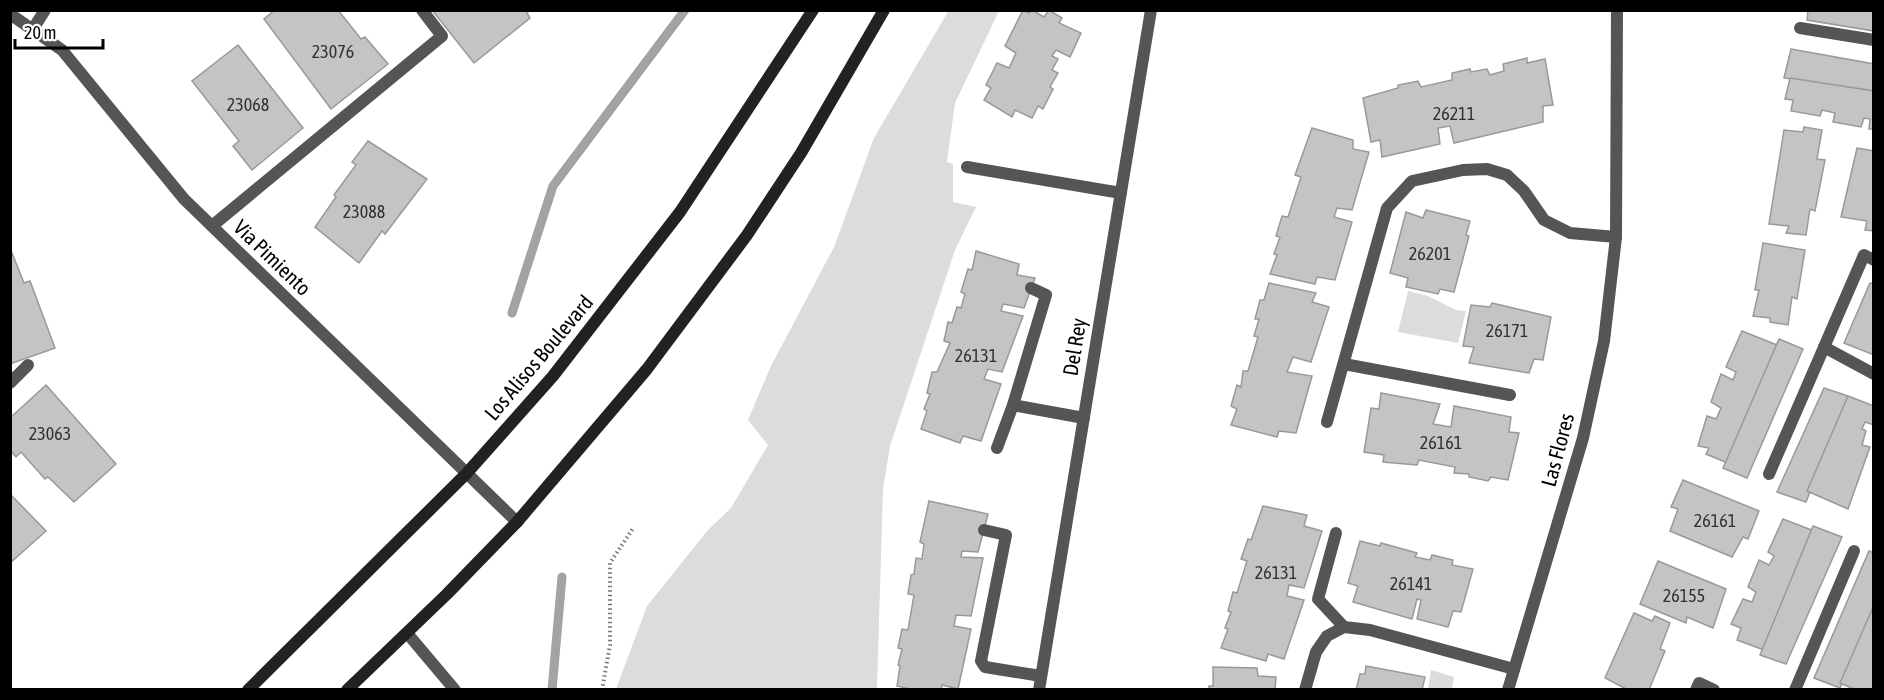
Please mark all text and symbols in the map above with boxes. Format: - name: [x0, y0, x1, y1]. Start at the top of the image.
- scale bar: [15, 12, 104, 50]
- text: 20 m: [24, 22, 56, 43]
- house number: 23076: [312, 41, 354, 62]
- house number: 23068: [227, 94, 269, 115]
- house number: 26211: [1433, 103, 1475, 124]
- house number: 23088: [343, 201, 385, 222]
- street label: Via Pimiento: [229, 215, 316, 300]
- house number: 26201: [1409, 243, 1451, 264]
- street label: Los Alisos Boulevard: [479, 290, 597, 425]
- street label: Del Rey: [1058, 316, 1090, 377]
- house number: 26171: [1486, 320, 1528, 341]
- house number: 26131: [955, 345, 997, 366]
- street label: Las Flores: [1536, 410, 1578, 489]
- house number: 23063: [29, 423, 71, 444]
- house number: 26161: [1420, 432, 1462, 453]
- house number: 26161: [1694, 510, 1736, 531]
- house number: 26131: [1255, 562, 1297, 583]
- house number: 26141: [1390, 573, 1432, 594]
- house number: 26155: [1663, 585, 1705, 606]

